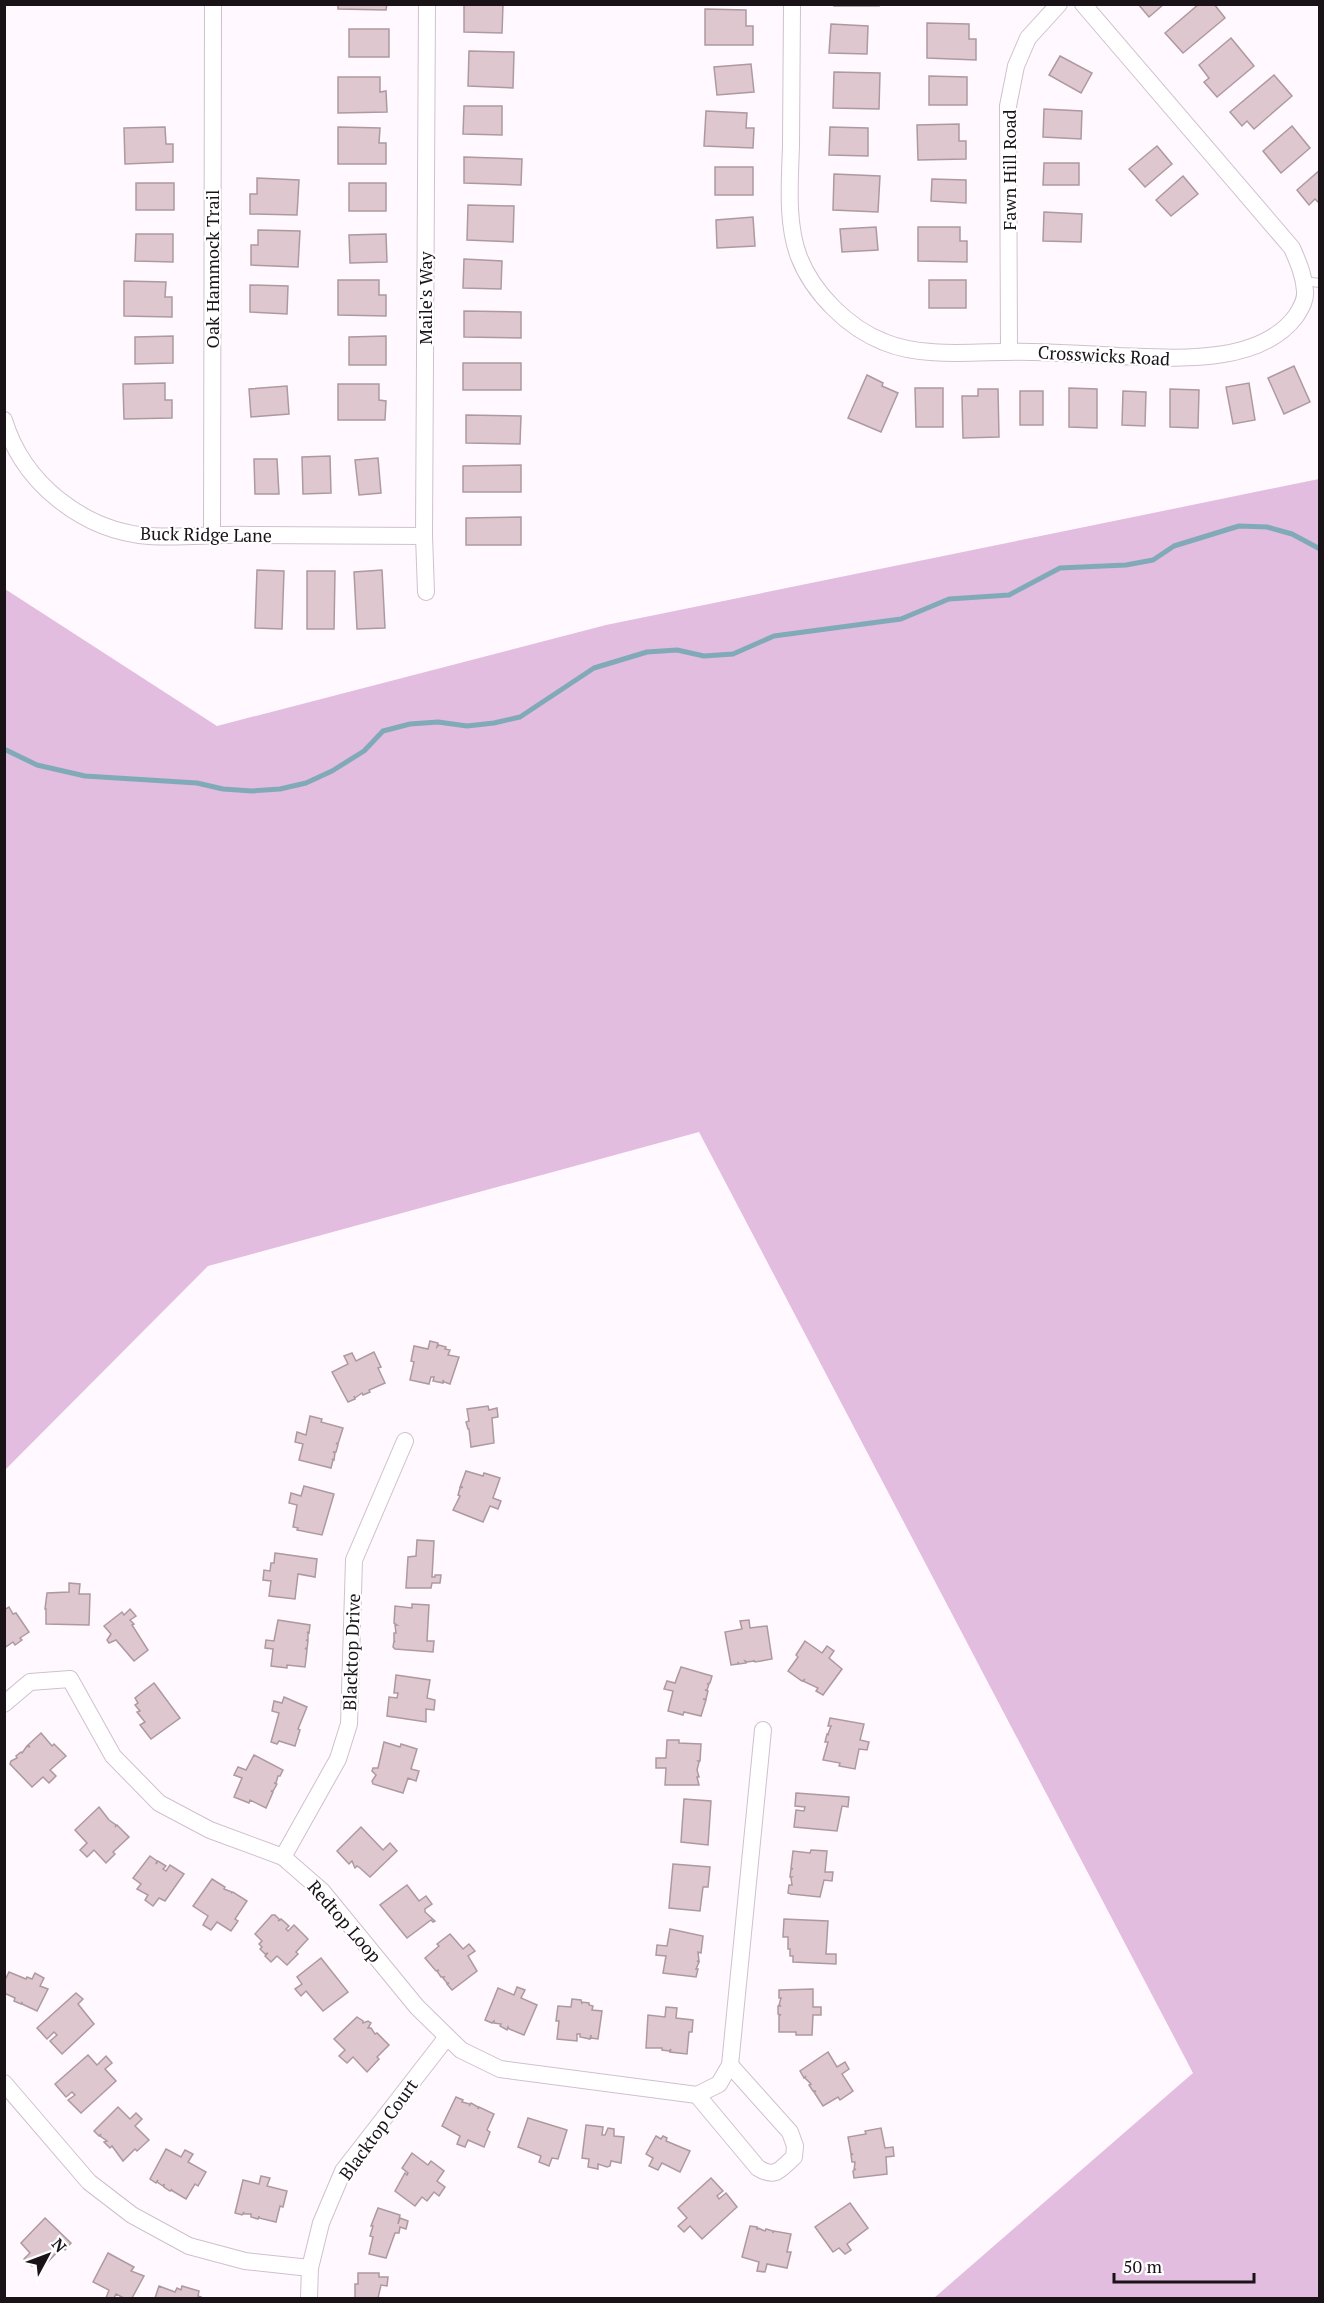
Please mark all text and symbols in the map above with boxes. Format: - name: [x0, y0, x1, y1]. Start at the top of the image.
- street label: Fawn Hill Road: [997, 110, 1021, 230]
- street label: Oak Hammock Trail: [200, 190, 224, 348]
- street label: Maile's Way: [413, 250, 437, 345]
- street label: Crosswicks Road: [1037, 340, 1171, 370]
- street label: Buck Ridge Lane: [140, 521, 272, 547]
- street label: Blacktop Drive: [337, 1593, 365, 1711]
- street label: Redtop Loop: [303, 1875, 387, 1967]
- street label: Blacktop Court: [333, 2073, 423, 2184]
- north arrow: [18, 2225, 78, 2285]
- text: N: [47, 2233, 72, 2257]
- scale bar: [1114, 2246, 1254, 2284]
- text: 50 m: [1123, 2254, 1163, 2278]

